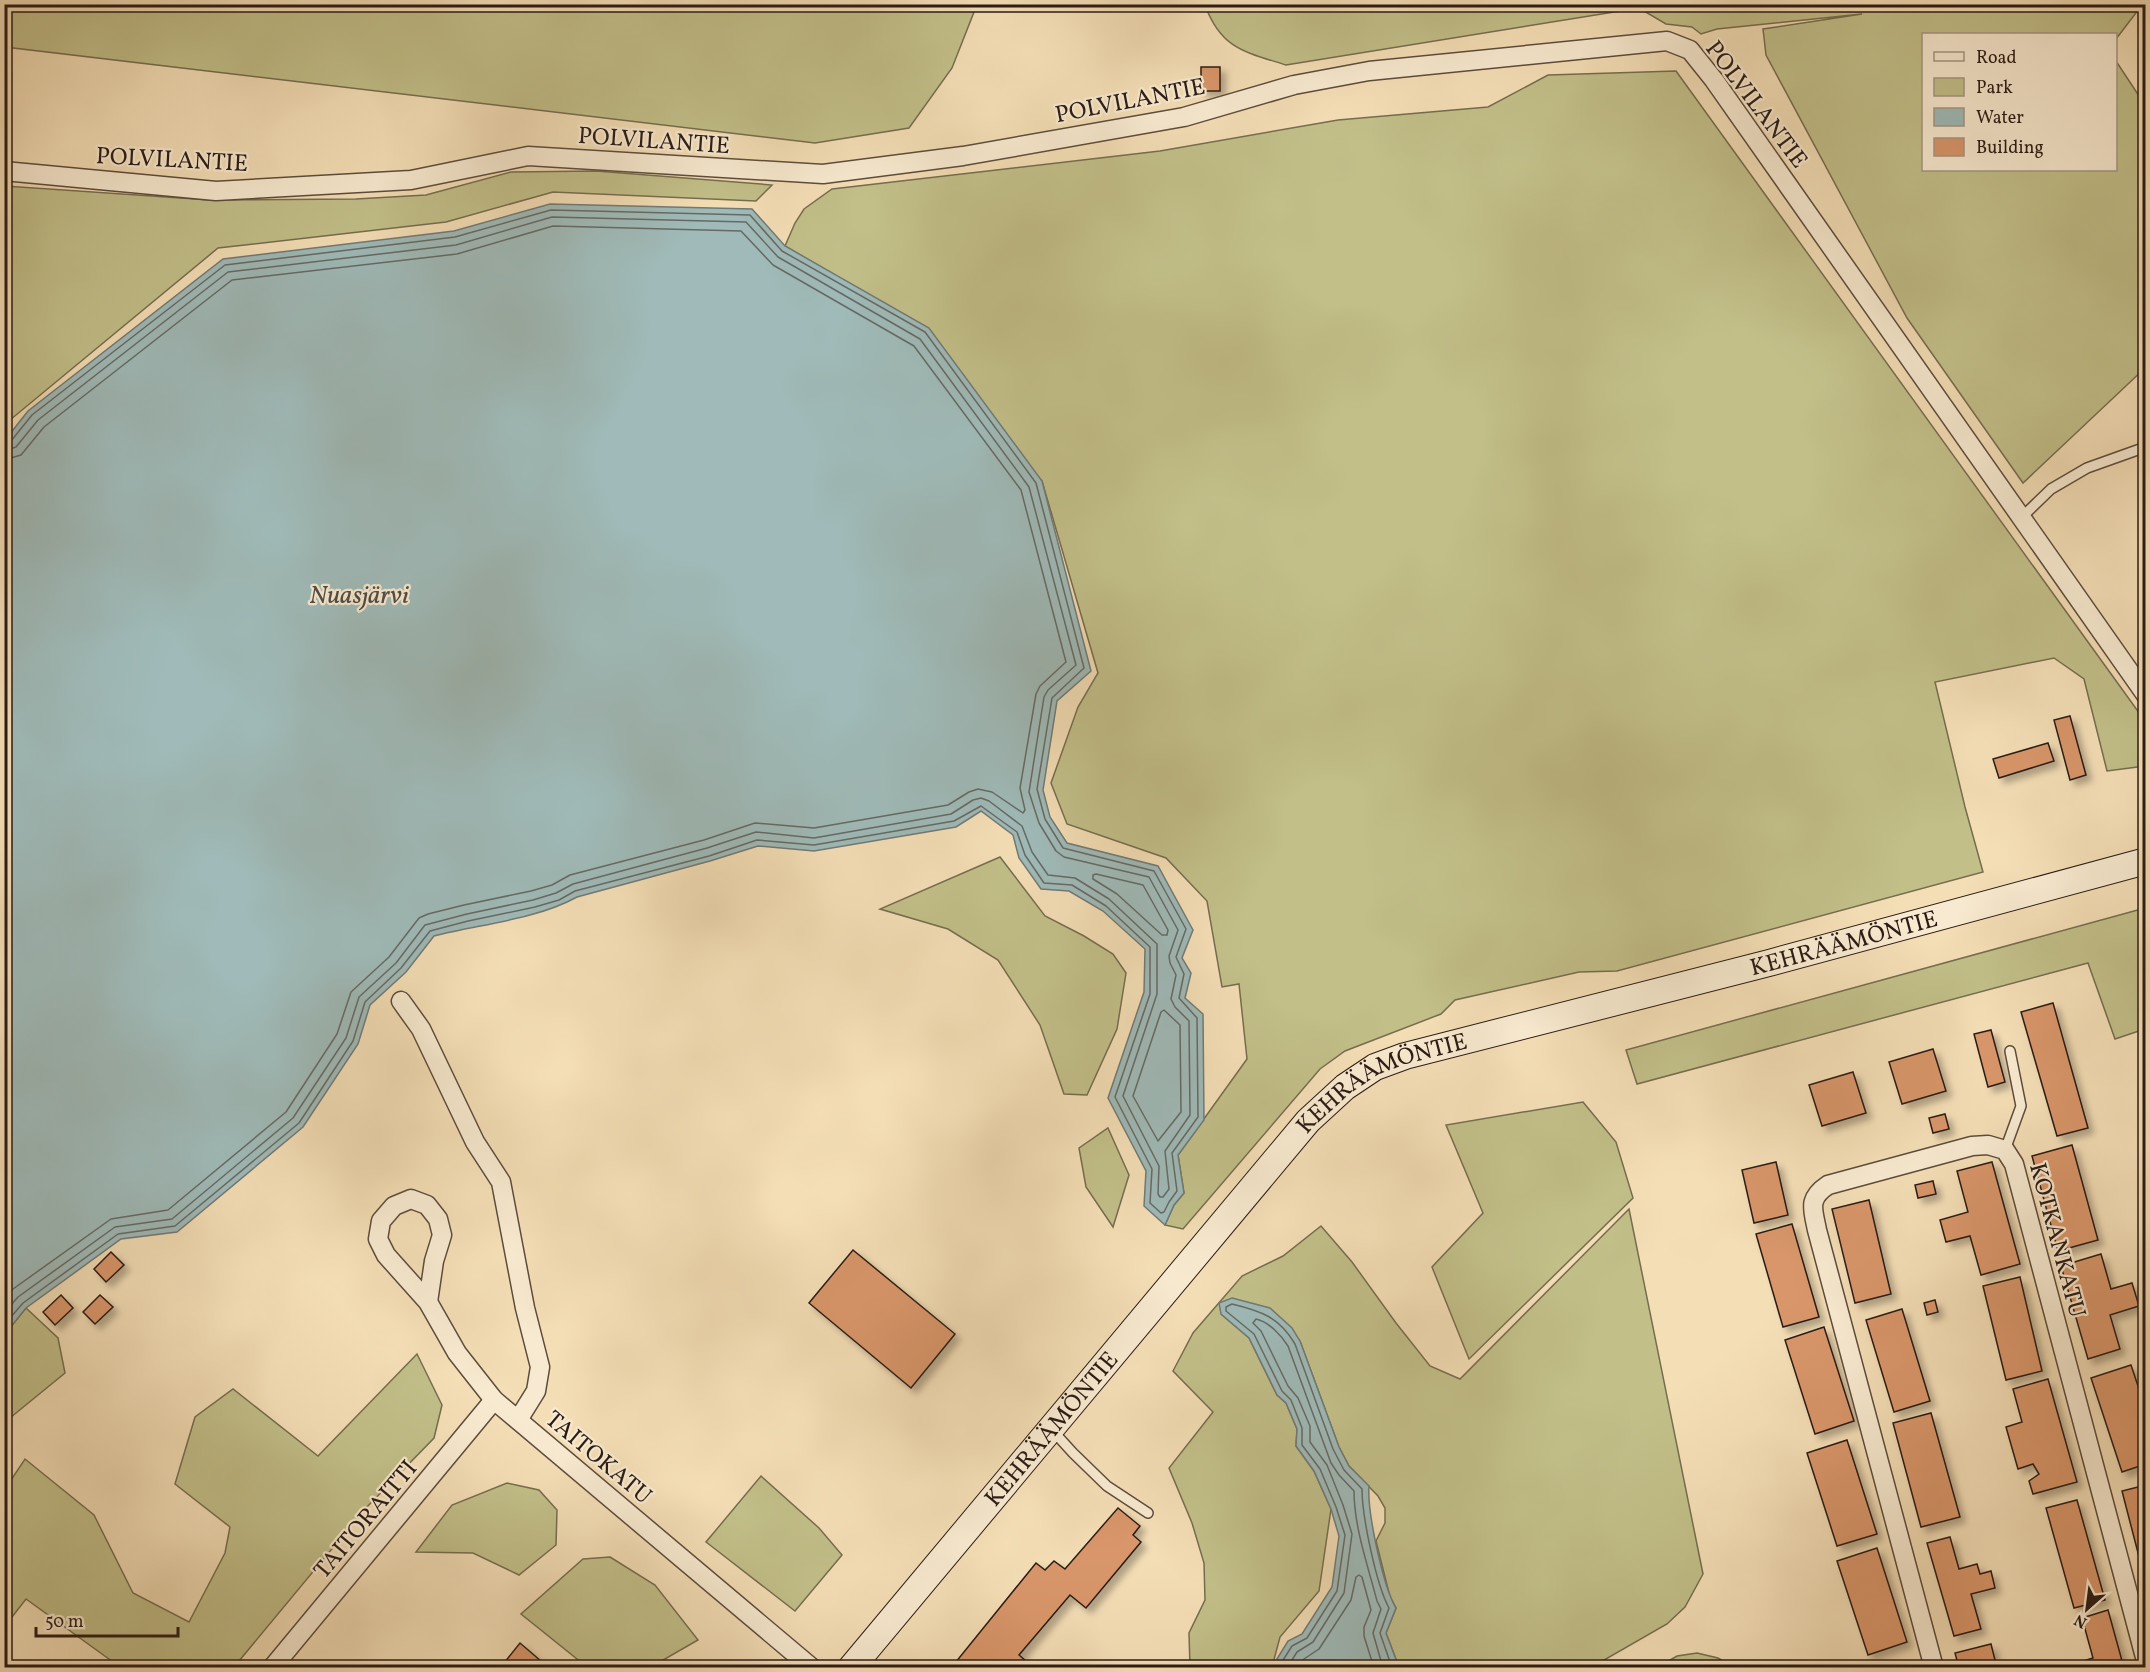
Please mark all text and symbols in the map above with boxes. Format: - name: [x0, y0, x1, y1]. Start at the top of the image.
- legend: [1922, 33, 2117, 171]
- street label: POLVILANTIE: [1696, 34, 1815, 176]
- text: Road: [1976, 46, 2017, 71]
- street label: POLVILANTIE: [1052, 71, 1208, 133]
- text: Park: [1976, 76, 2013, 101]
- text: Water: [1976, 106, 2024, 131]
- street label: POLVILANTIE: [577, 120, 731, 164]
- text: Building: [1976, 136, 2044, 161]
- street label: POLVILANTIE: [95, 140, 249, 182]
- water label: Nuasjärvi: [309, 578, 409, 614]
- street label: KEHRÄÄMÖNTIE: [1747, 903, 1942, 986]
- street label: KEHRÄÄMÖNTIE: [1289, 1026, 1471, 1142]
- street label: KOTKANKATU: [2019, 1159, 2093, 1322]
- street label: KEHRÄÄMÖNTIE: [978, 1345, 1128, 1515]
- street label: TAITOKATU: [537, 1404, 659, 1513]
- street label: TAITORAITTI: [307, 1454, 426, 1587]
- north arrow: [2057, 1579, 2117, 1639]
- scale bar: [36, 1600, 178, 1638]
- text: N: [2070, 1608, 2091, 1633]
- text: 50 m: [45, 1610, 84, 1635]

